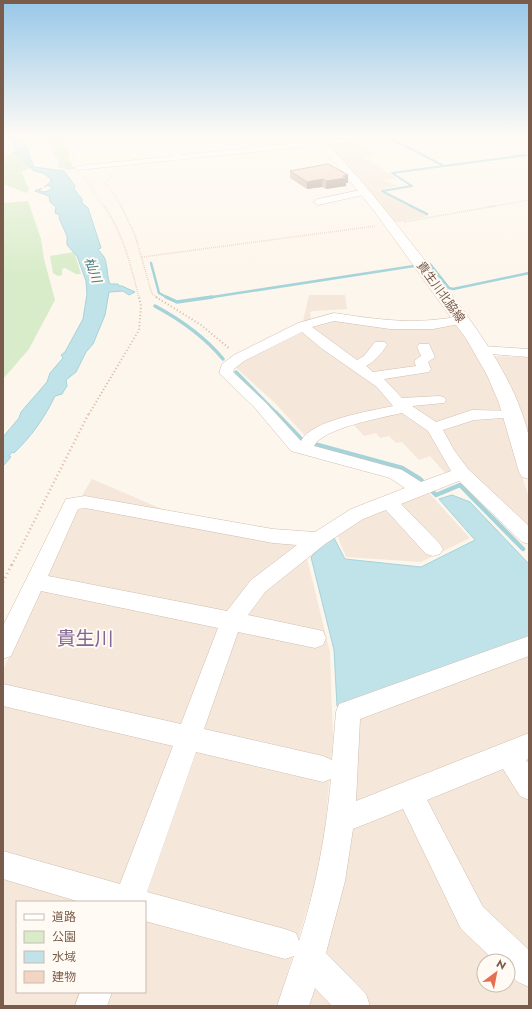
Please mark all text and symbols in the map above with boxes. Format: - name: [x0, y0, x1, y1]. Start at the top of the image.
- water label: 杣川: [80, 255, 107, 287]
- street label: 貴生川北脇線: [413, 258, 469, 326]
- district label: 貴生川: [56, 625, 114, 652]
- legend: [16, 901, 146, 993]
- text: 道路: [52, 908, 76, 926]
- text: 公園: [52, 928, 76, 946]
- text: 水域: [52, 948, 76, 966]
- north arrow: [476, 953, 516, 993]
- text: N: [493, 955, 509, 974]
- text: 建物: [52, 968, 76, 986]

